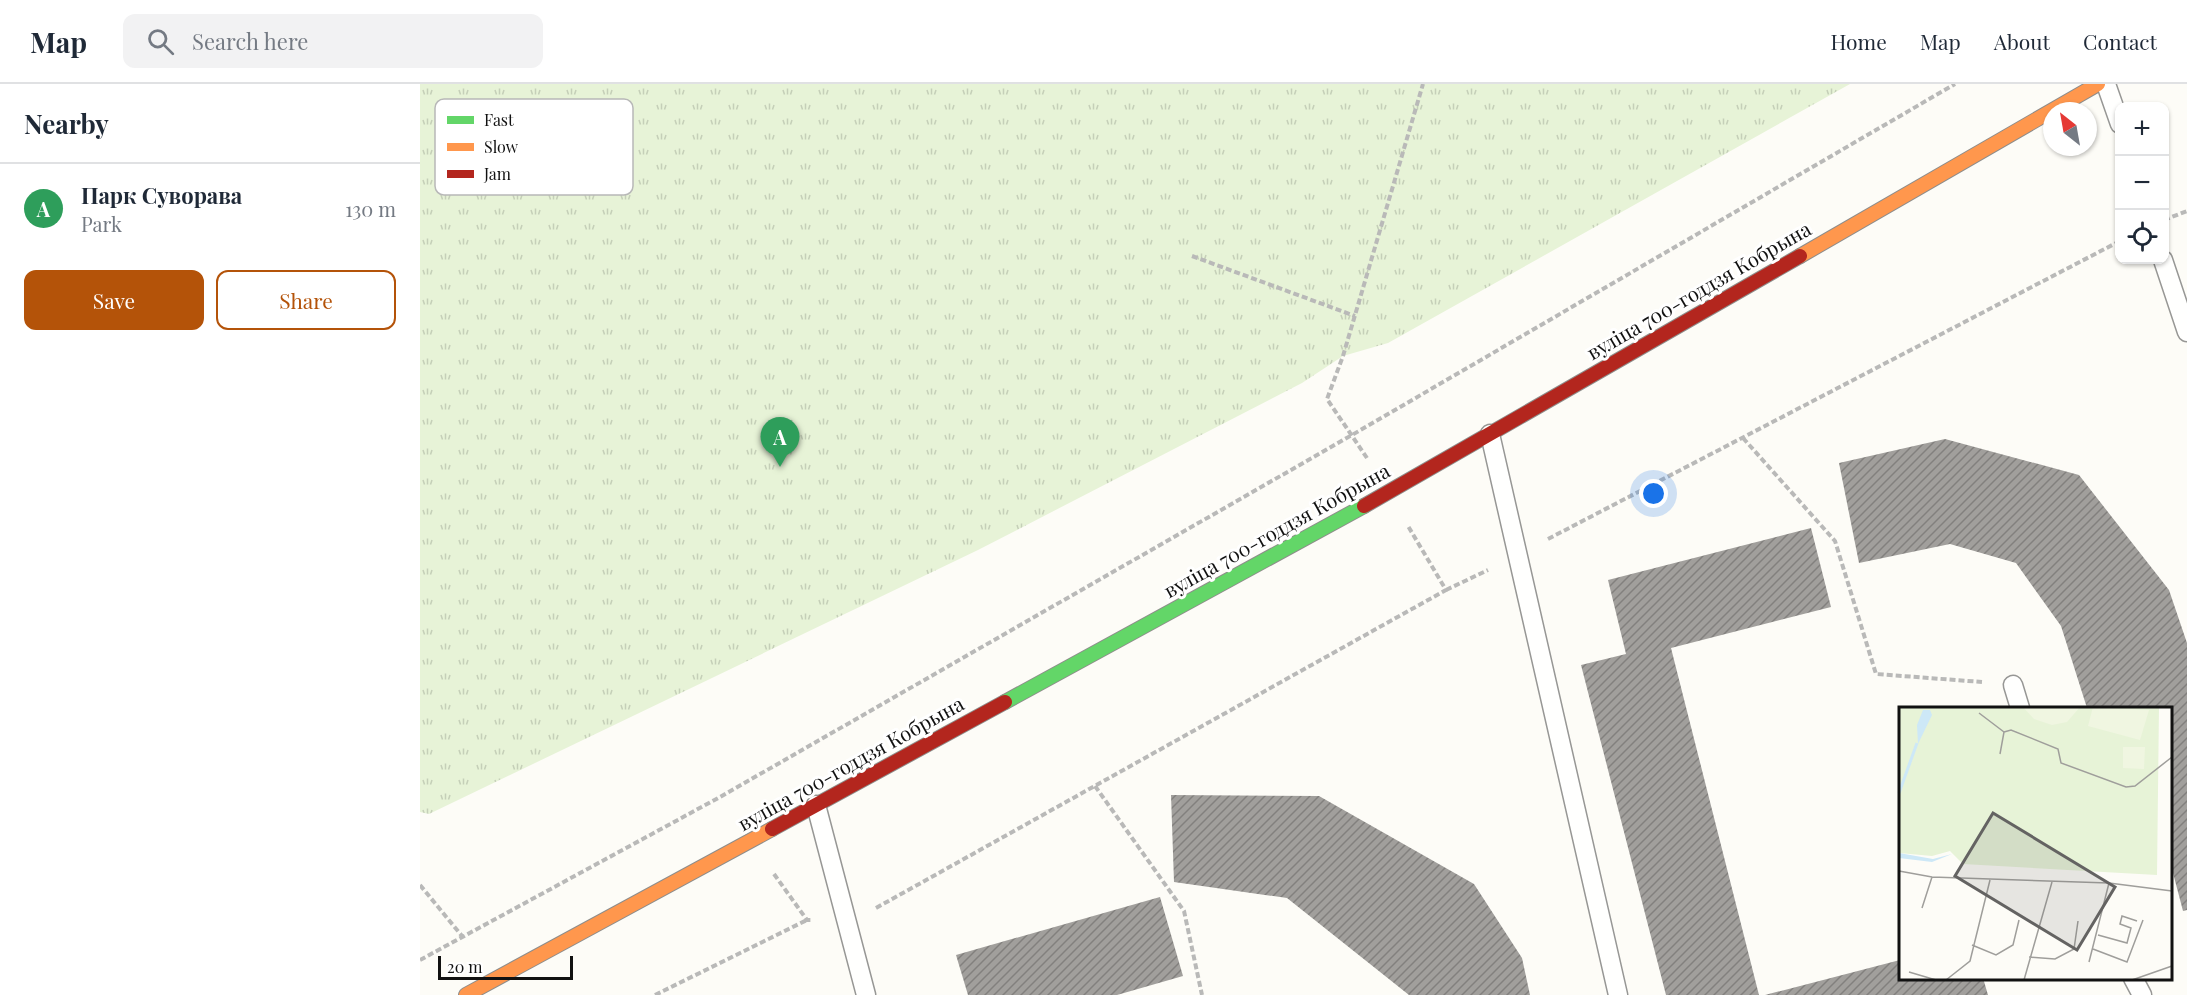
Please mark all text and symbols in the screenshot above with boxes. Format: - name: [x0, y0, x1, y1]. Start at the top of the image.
- search box: [123, 14, 543, 68]
- text: Map: [30, 23, 87, 60]
- icon: search: [144, 25, 177, 58]
- text: Search here: [192, 26, 308, 56]
- text: Home: [1831, 27, 1887, 55]
- text: Map: [1920, 27, 1961, 55]
- text: About: [1994, 27, 2050, 55]
- text: Contact: [2083, 27, 2157, 55]
- legend: [435, 99, 633, 195]
- north arrow: [2043, 102, 2097, 156]
- map controls: [2115, 102, 2169, 264]
- button: +: [2115, 102, 2169, 156]
- text: Nearby: [24, 106, 109, 141]
- text: Fast: [484, 109, 514, 130]
- text: Slow: [484, 136, 519, 157]
- button: −: [2115, 156, 2169, 210]
- text: Jam: [483, 163, 511, 184]
- text: Парк Суворава: [81, 180, 242, 210]
- text: A: [37, 195, 50, 222]
- text: 130 m: [345, 195, 396, 222]
- text: Park: [81, 210, 122, 237]
- button: locate: [2115, 210, 2169, 264]
- street label: вуліца 700-годдзя Кобрына: [1581, 214, 1815, 365]
- button: Save: [24, 270, 204, 330]
- button: Share: [216, 270, 396, 330]
- pin: A: [760, 418, 800, 467]
- street label: вуліца 700-годдзя Кобрына: [1158, 456, 1394, 603]
- your location: [1639, 479, 1668, 508]
- street label: вуліца 700-годдзя Кобрына: [732, 689, 968, 836]
- inset map: [1899, 707, 2172, 980]
- scale bar: [438, 953, 573, 980]
- text: 20 m: [447, 956, 482, 977]

